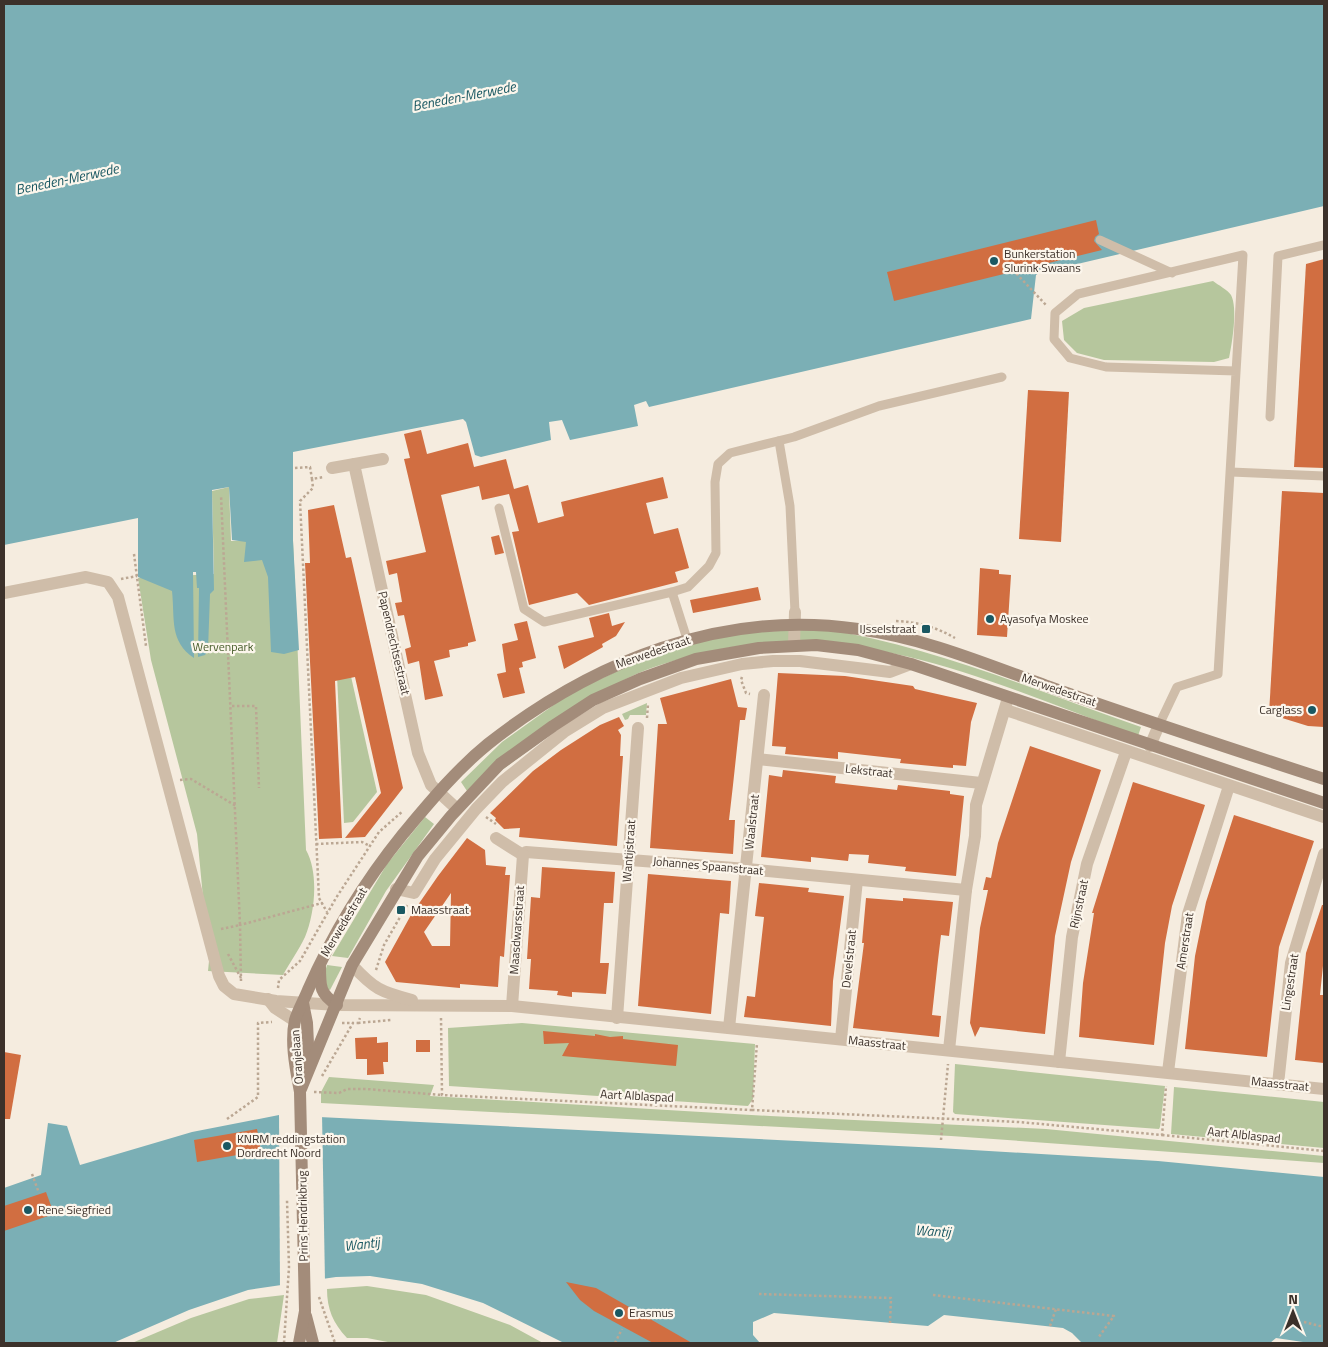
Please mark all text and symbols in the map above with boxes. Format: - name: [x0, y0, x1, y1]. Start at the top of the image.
- water label: Beneden-Merwede: [410, 75, 519, 116]
- water label: Beneden-Merwede: [13, 157, 122, 200]
- place label: Bunkerstation Slurink Swaans: [1004, 244, 1081, 277]
- marker: Bunkerstation Slurink Swaans: [988, 255, 1000, 267]
- street label: Papendrechtsestraat: [373, 589, 416, 697]
- place label: Ayasofya Moskee: [1000, 609, 1089, 628]
- marker: Ayasofya Moskee: [984, 613, 996, 625]
- place label: IJsselstraat: [859, 619, 917, 638]
- marker: IJsselstraat: [920, 623, 932, 635]
- street label: Merwedestraat: [613, 630, 694, 673]
- park label: Wervenpark: [192, 637, 254, 656]
- street label: Merwedestraat: [1019, 668, 1100, 711]
- place label: Carglass: [1259, 700, 1302, 719]
- marker: Carglass: [1306, 704, 1318, 716]
- street label: Lekstraat: [844, 759, 895, 783]
- street label: Waalstraat: [739, 793, 764, 851]
- street label: Wantijstraat: [617, 818, 640, 883]
- street label: Johannes Spaanstraat: [652, 851, 765, 880]
- street label: Rijnstraat: [1064, 877, 1093, 930]
- street label: Merwedestraat: [315, 883, 372, 960]
- street label: Maasdwarsstraat: [504, 884, 529, 975]
- place label: Maasstraat: [411, 900, 470, 919]
- marker: Maasstraat: [395, 904, 407, 916]
- street label: Amerstraat: [1171, 910, 1199, 971]
- street label: Develstraat: [836, 928, 861, 989]
- street label: Lingestraat: [1276, 951, 1303, 1012]
- street label: Oranjelaan: [285, 1029, 308, 1085]
- street label: Maasstraat: [847, 1030, 908, 1055]
- street label: Maasstraat: [1250, 1071, 1311, 1096]
- street label: Aart Alblaspad: [600, 1084, 674, 1107]
- street label: Aart Alblaspad: [1207, 1121, 1282, 1148]
- place label: KNRM reddingstation Dordrecht Noord: [237, 1129, 346, 1162]
- marker: KNRM reddingstation Dordrecht Noord: [221, 1140, 233, 1152]
- street label: Prins Hendrikbrug: [292, 1170, 313, 1262]
- place label: Rene Siegfried: [38, 1200, 111, 1219]
- marker: Rene Siegfried: [22, 1204, 34, 1216]
- water label: Wantij: [915, 1219, 953, 1242]
- water label: Wantij: [343, 1231, 383, 1256]
- north arrow: [1268, 1287, 1318, 1337]
- text: N: [1288, 1288, 1298, 1309]
- place label: Erasmus: [629, 1303, 674, 1322]
- marker: Erasmus: [613, 1307, 625, 1319]

